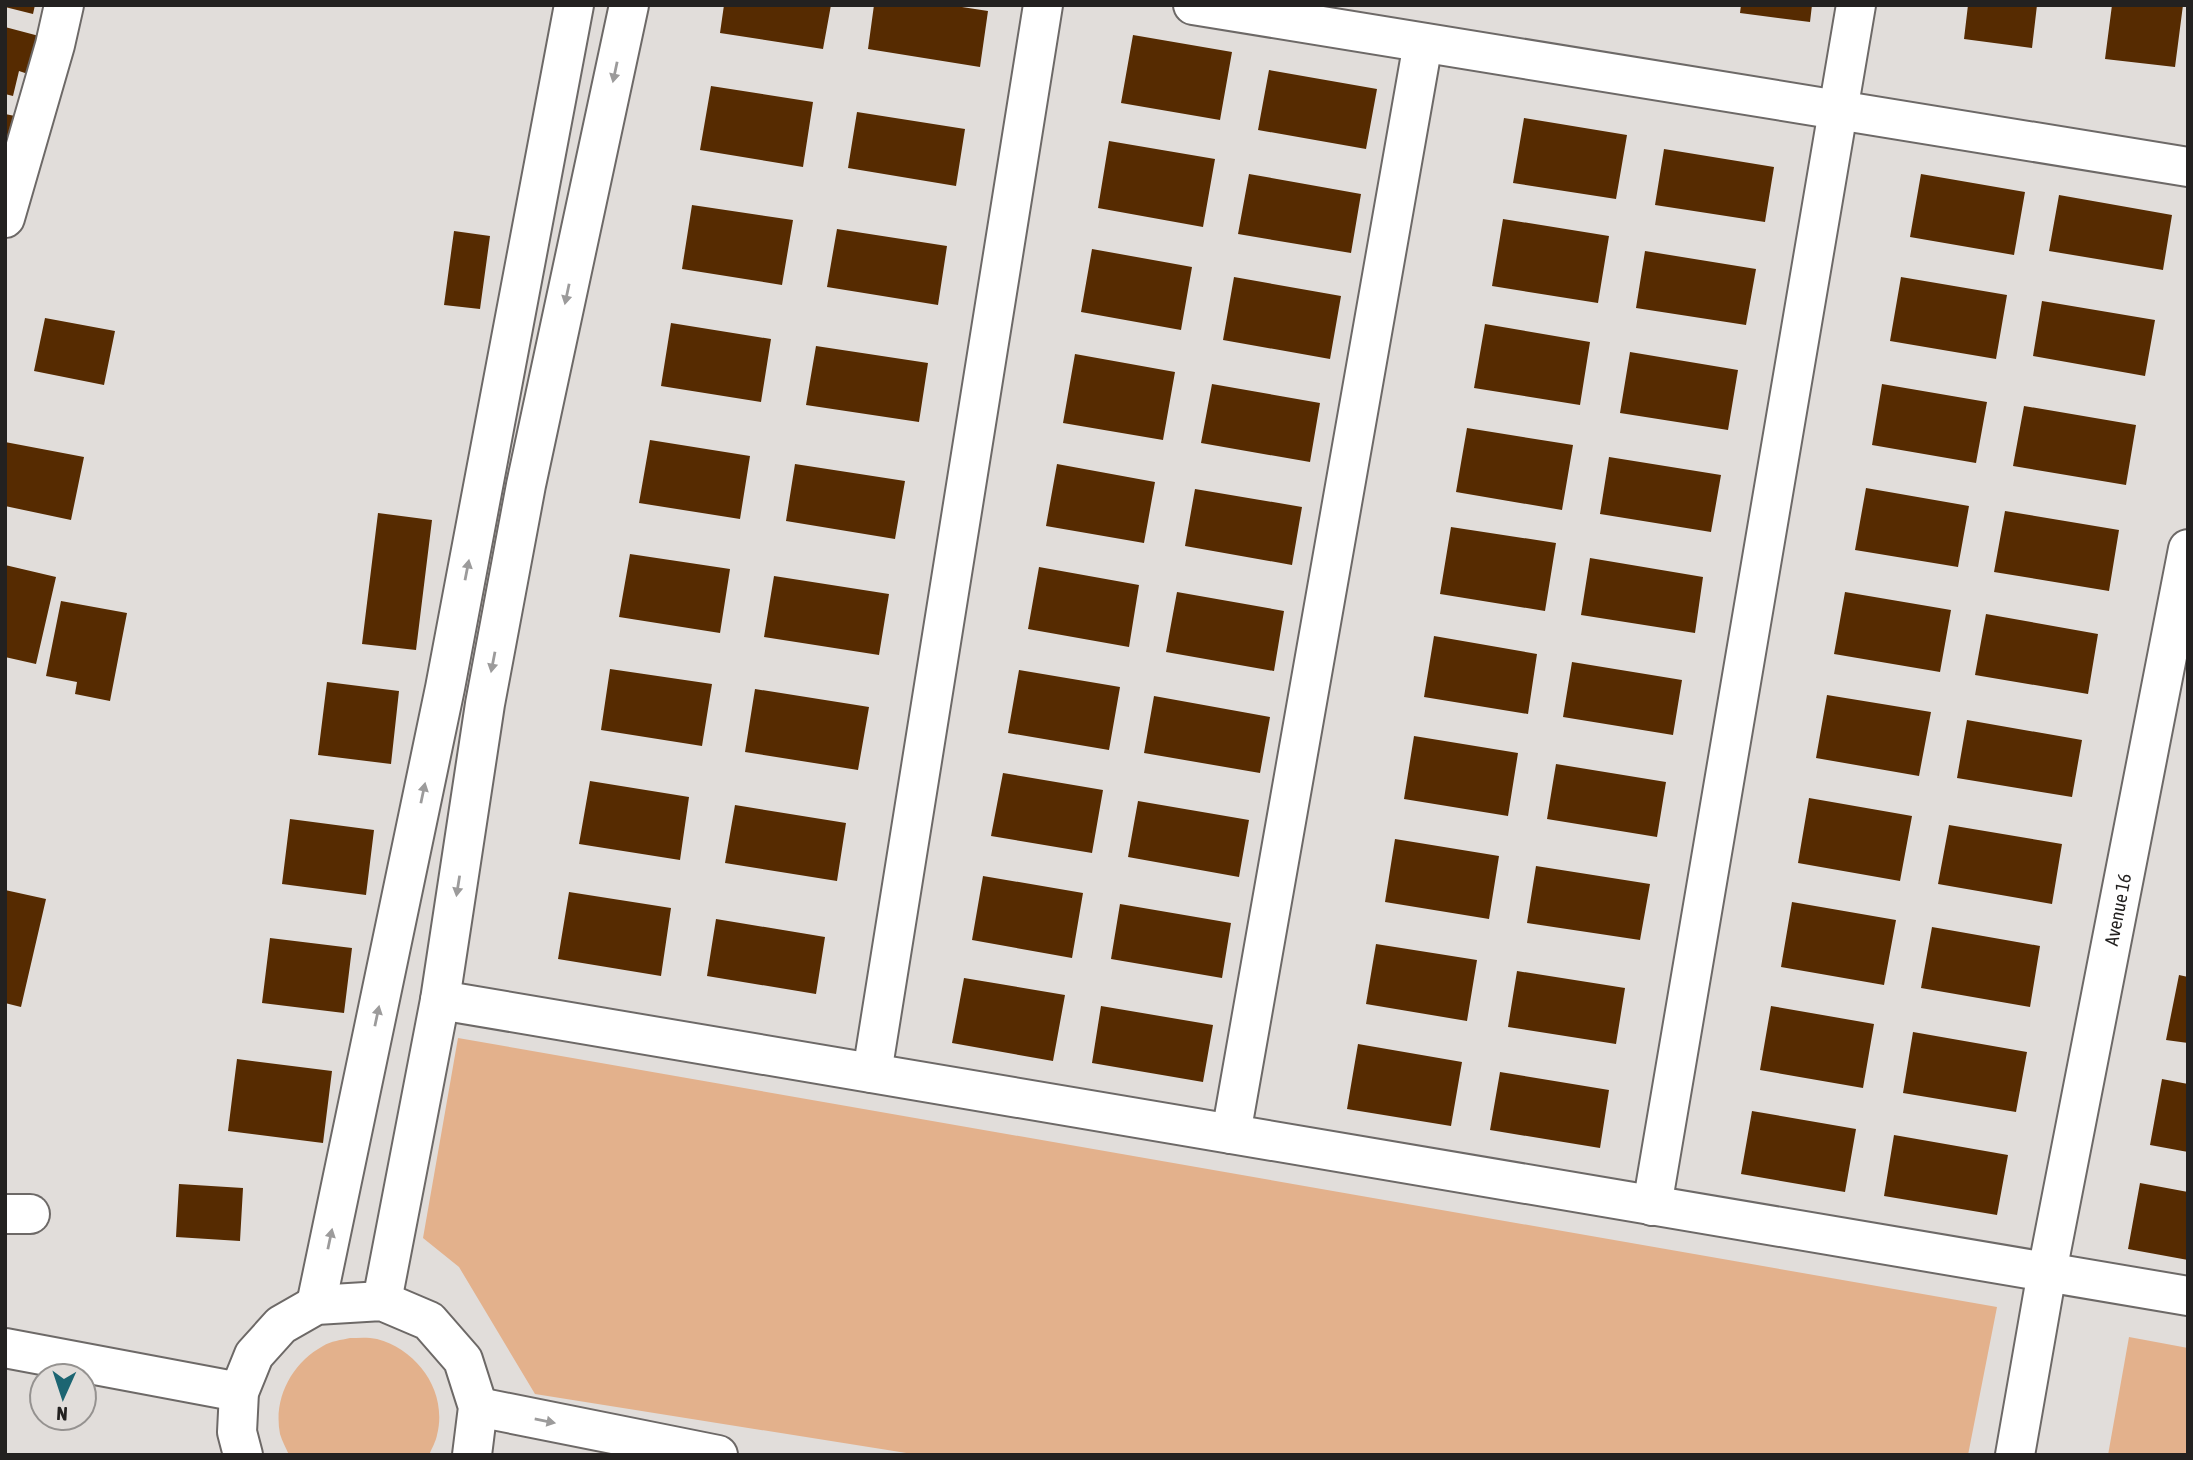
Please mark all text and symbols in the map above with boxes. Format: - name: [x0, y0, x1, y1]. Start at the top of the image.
- one-way arrow: [609, 61, 620, 83]
- one-way arrow: [561, 283, 572, 305]
- one-way arrow: [462, 559, 473, 581]
- one-way arrow: [487, 651, 498, 673]
- one-way arrow: [418, 782, 429, 804]
- street label: Avenue 16: [2100, 872, 2135, 948]
- one-way arrow: [452, 875, 463, 897]
- one-way arrow: [371, 1005, 382, 1027]
- one-way arrow: [325, 1228, 336, 1250]
- north arrow: [28, 1362, 98, 1432]
- text: N: [56, 1403, 68, 1425]
- one-way arrow: [534, 1415, 556, 1426]

